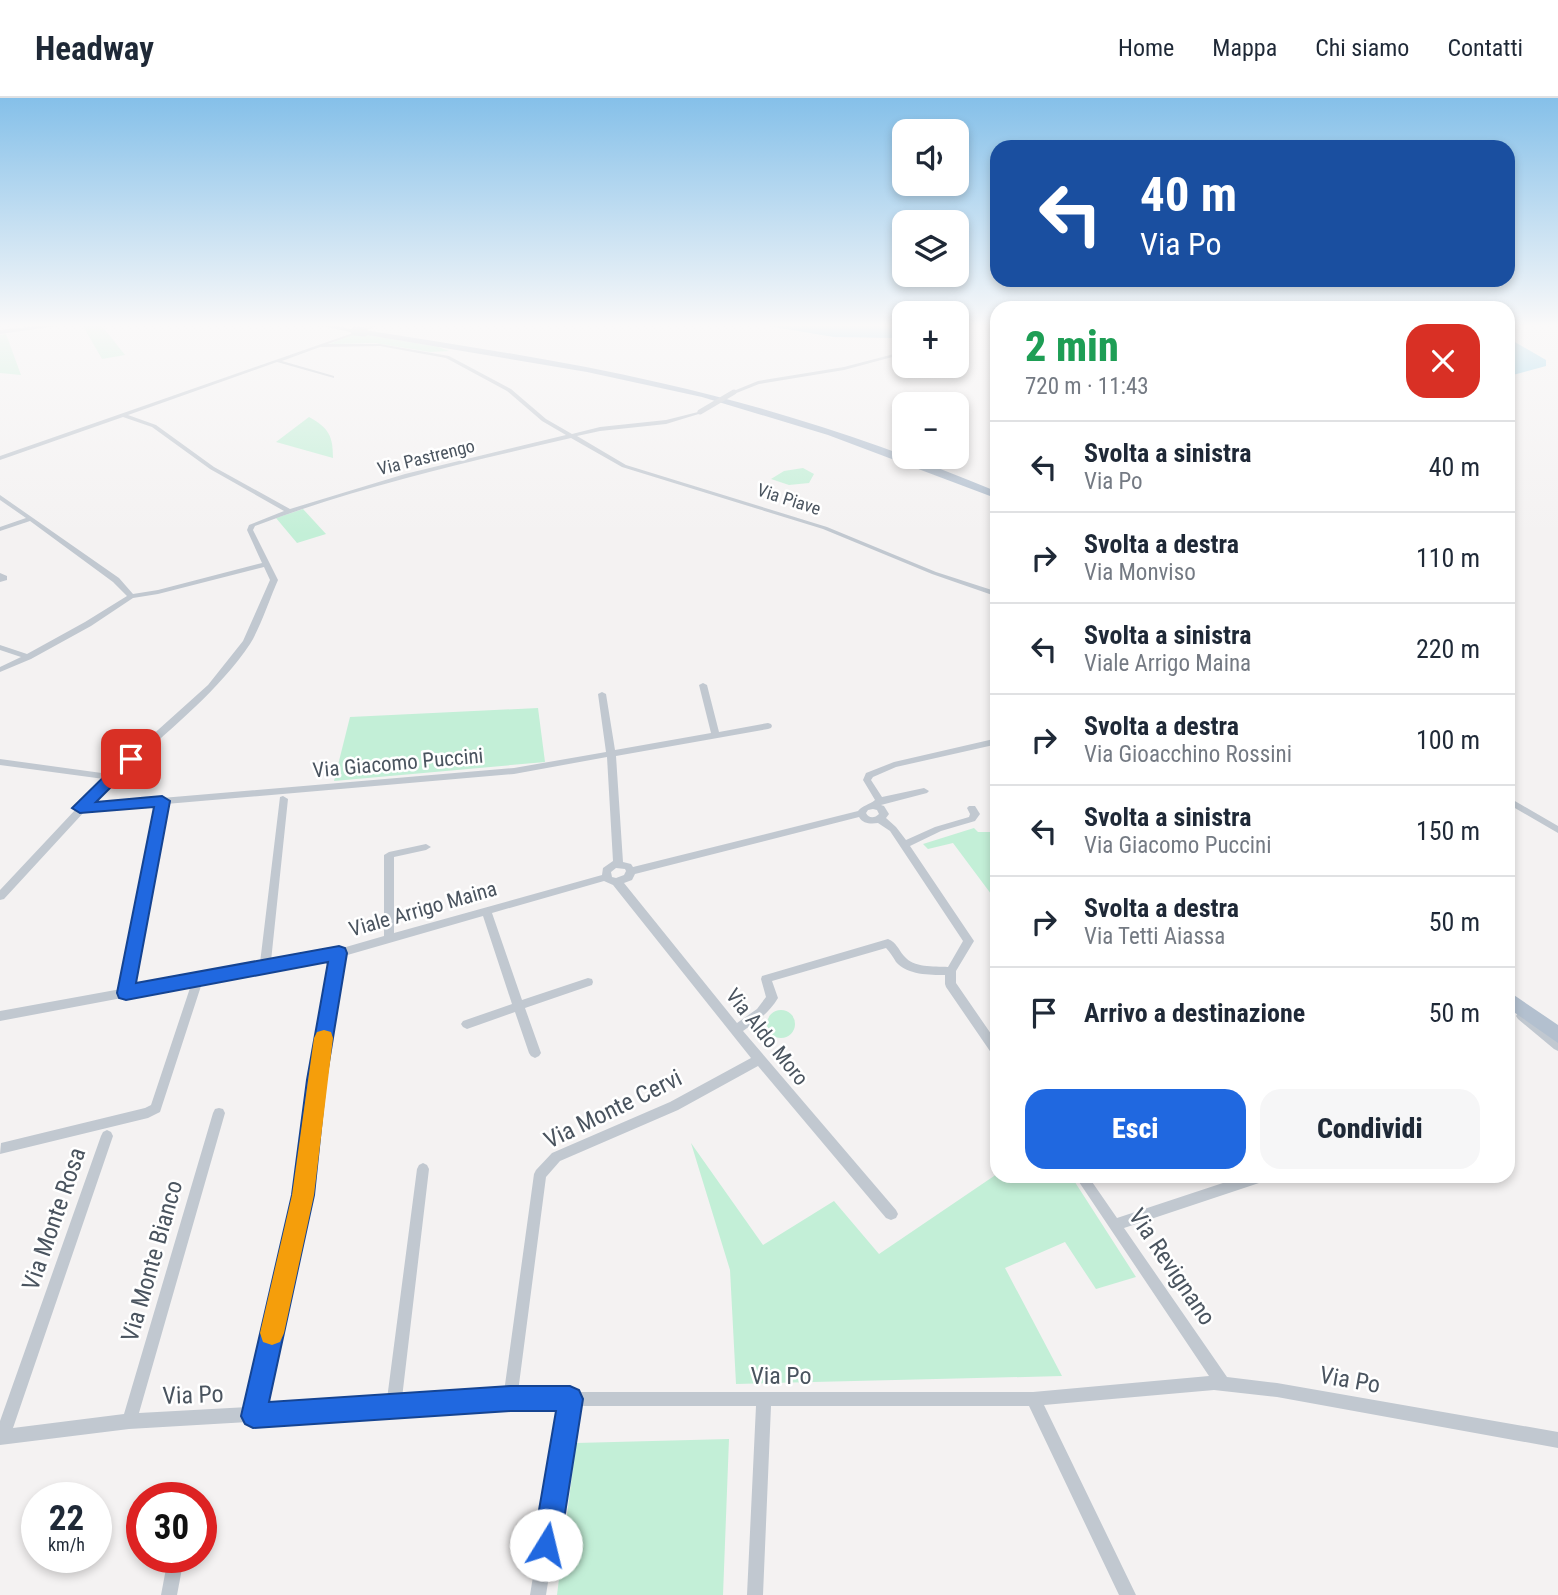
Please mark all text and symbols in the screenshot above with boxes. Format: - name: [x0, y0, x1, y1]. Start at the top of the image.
- text: Headway: [35, 29, 154, 68]
- text: Home: [1118, 34, 1174, 62]
- text: Mappa: [1212, 34, 1277, 62]
- text: Chi siamo: [1315, 34, 1409, 62]
- text: Contatti: [1447, 34, 1523, 62]
- map controls: [892, 119, 969, 469]
- button: sound: [892, 119, 969, 196]
- text: 40 m: [1140, 166, 1237, 223]
- icon: left: [1025, 168, 1116, 259]
- button: layers: [892, 210, 969, 287]
- text: Via Po: [1140, 225, 1222, 263]
- button: +: [892, 301, 969, 378]
- text: 2 min: [1025, 322, 1119, 371]
- button: close: [1406, 324, 1480, 398]
- text: 720 m · 11:43: [1025, 373, 1149, 400]
- button: −: [892, 392, 969, 469]
- street label: Via Pastrengo: [375, 435, 477, 479]
- text: Svolta a sinistra: [1084, 438, 1251, 468]
- icon: left: [1025, 448, 1063, 486]
- text: 40 m: [1429, 452, 1480, 482]
- text: Via Po: [1084, 468, 1143, 495]
- street label: Via Piave: [755, 479, 823, 519]
- text: Svolta a destra: [1084, 529, 1239, 559]
- icon: right: [1025, 539, 1063, 577]
- text: 110 m: [1416, 543, 1480, 573]
- text: Via Monviso: [1084, 559, 1196, 586]
- text: Svolta a sinistra: [1084, 620, 1251, 650]
- icon: left: [1025, 630, 1063, 668]
- text: 220 m: [1416, 634, 1480, 664]
- text: Viale Arrigo Maina: [1084, 650, 1251, 677]
- text: Svolta a destra: [1084, 711, 1239, 741]
- icon: right: [1025, 721, 1063, 759]
- text: 100 m: [1416, 725, 1480, 755]
- pin: [101, 729, 161, 789]
- icon: arrive: [112, 740, 150, 778]
- text: Via Gioacchino Rossini: [1084, 741, 1292, 768]
- street label: Via Giacomo Puccini: [312, 744, 484, 782]
- text: Svolta a sinistra: [1084, 802, 1251, 832]
- icon: left: [1025, 812, 1063, 850]
- text: 150 m: [1416, 816, 1480, 846]
- text: Via Giacomo Puccini: [1084, 832, 1271, 859]
- street label: Viale Arrigo Maina: [346, 876, 500, 942]
- text: Svolta a destra: [1084, 893, 1239, 923]
- icon: right: [1025, 903, 1063, 941]
- text: 50 m: [1429, 907, 1480, 937]
- text: Via Tetti Aiassa: [1084, 923, 1225, 950]
- street label: Via Aldo Moro: [721, 984, 813, 1090]
- icon: arrive: [1025, 994, 1063, 1032]
- text: Arrivo a destinazione: [1084, 998, 1305, 1028]
- text: 50 m: [1429, 998, 1480, 1028]
- street label: Via Monte Cervi: [540, 1064, 686, 1154]
- button: Esci: [1025, 1089, 1246, 1169]
- button: Condividi: [1260, 1089, 1480, 1169]
- street label: Via Monte Rosa: [17, 1144, 91, 1294]
- street label: Via Monte Bianco: [116, 1177, 188, 1345]
- street label: Via Revignano: [1123, 1204, 1221, 1330]
- street label: Via Po: [1317, 1361, 1383, 1399]
- street label: Via Po: [750, 1362, 812, 1390]
- street label: Via Po: [162, 1380, 224, 1410]
- speed limit sign: 30: [126, 1482, 217, 1573]
- text: 22: [49, 1498, 84, 1539]
- position arrow: [509, 1508, 583, 1582]
- text: km/h: [48, 1534, 85, 1555]

